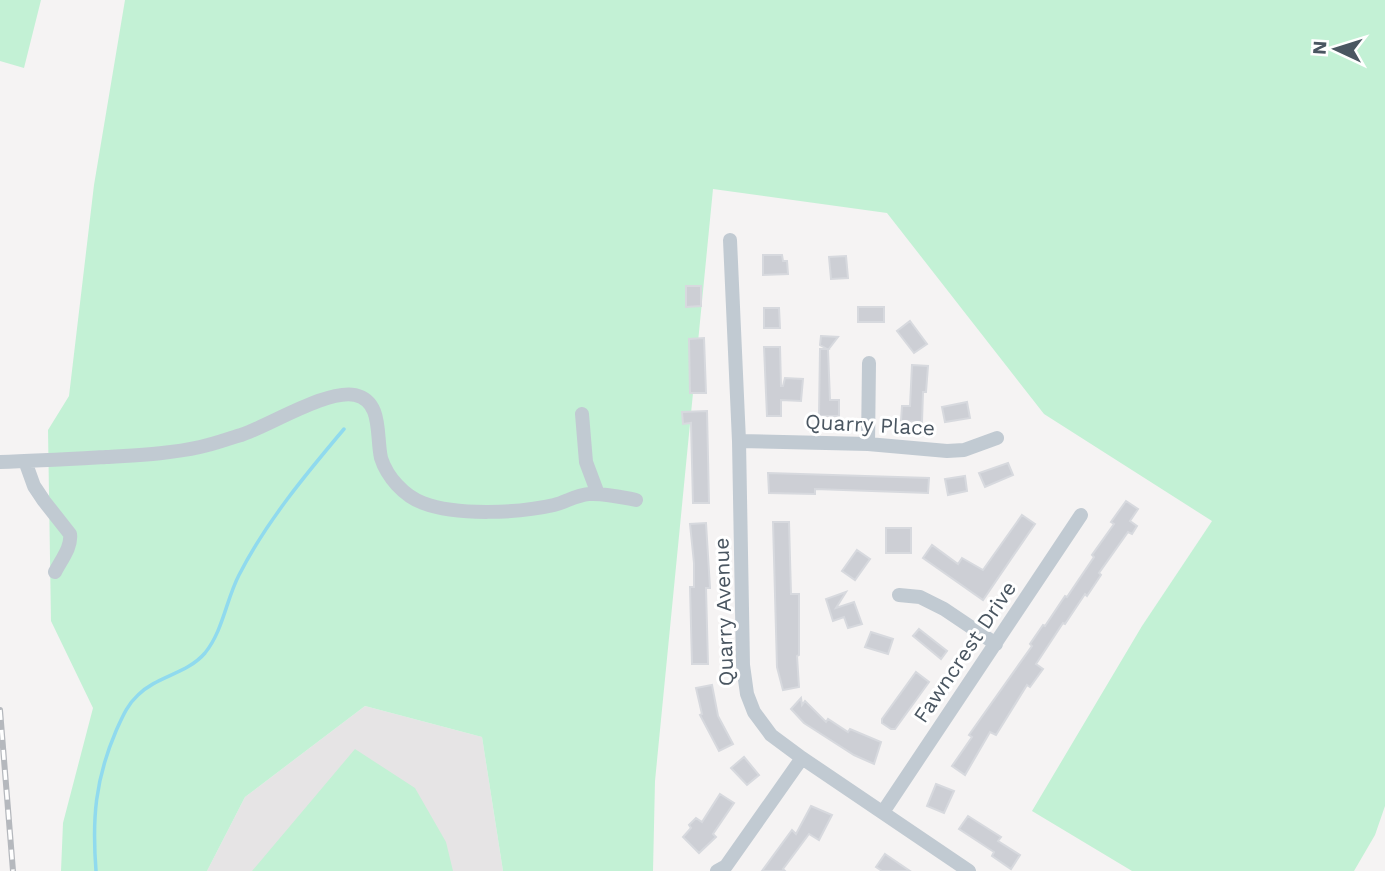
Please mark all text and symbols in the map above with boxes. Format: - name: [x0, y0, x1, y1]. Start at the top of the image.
- north arrow: [1301, 14, 1371, 84]
- text: N: [1308, 40, 1332, 56]
- street label: Quarry Place: [804, 409, 936, 440]
- street label: Quarry Avenue: [708, 537, 739, 687]
- street label: Fawncrest Drive: [908, 576, 1021, 727]

